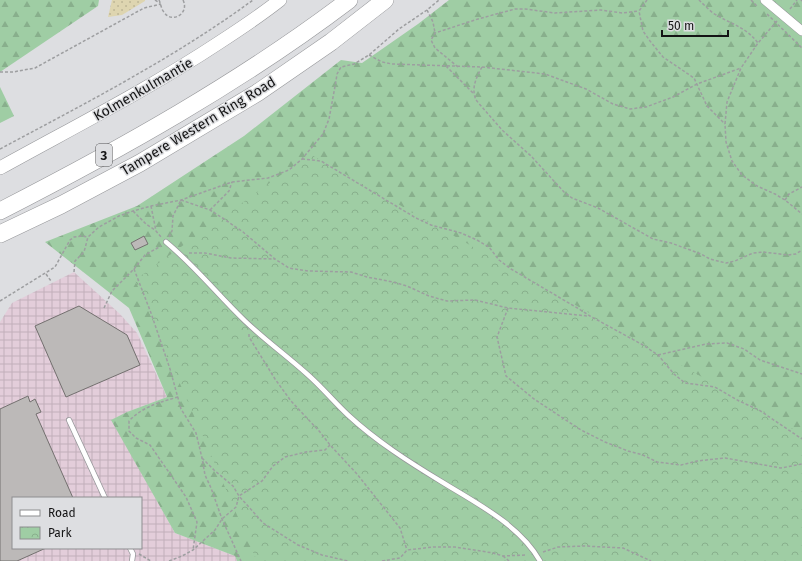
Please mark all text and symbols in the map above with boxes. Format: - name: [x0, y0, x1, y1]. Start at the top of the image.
- scale bar: [662, 12, 728, 38]
- text: 50 m: [668, 19, 694, 33]
- street label: Kolmenkulmantie: [91, 54, 196, 125]
- street label: Tampere Western Ring Road: [118, 73, 279, 179]
- road number: 3: [96, 144, 112, 166]
- legend: [12, 497, 142, 549]
- text: Road: [48, 506, 76, 520]
- text: Park: [48, 526, 72, 540]

